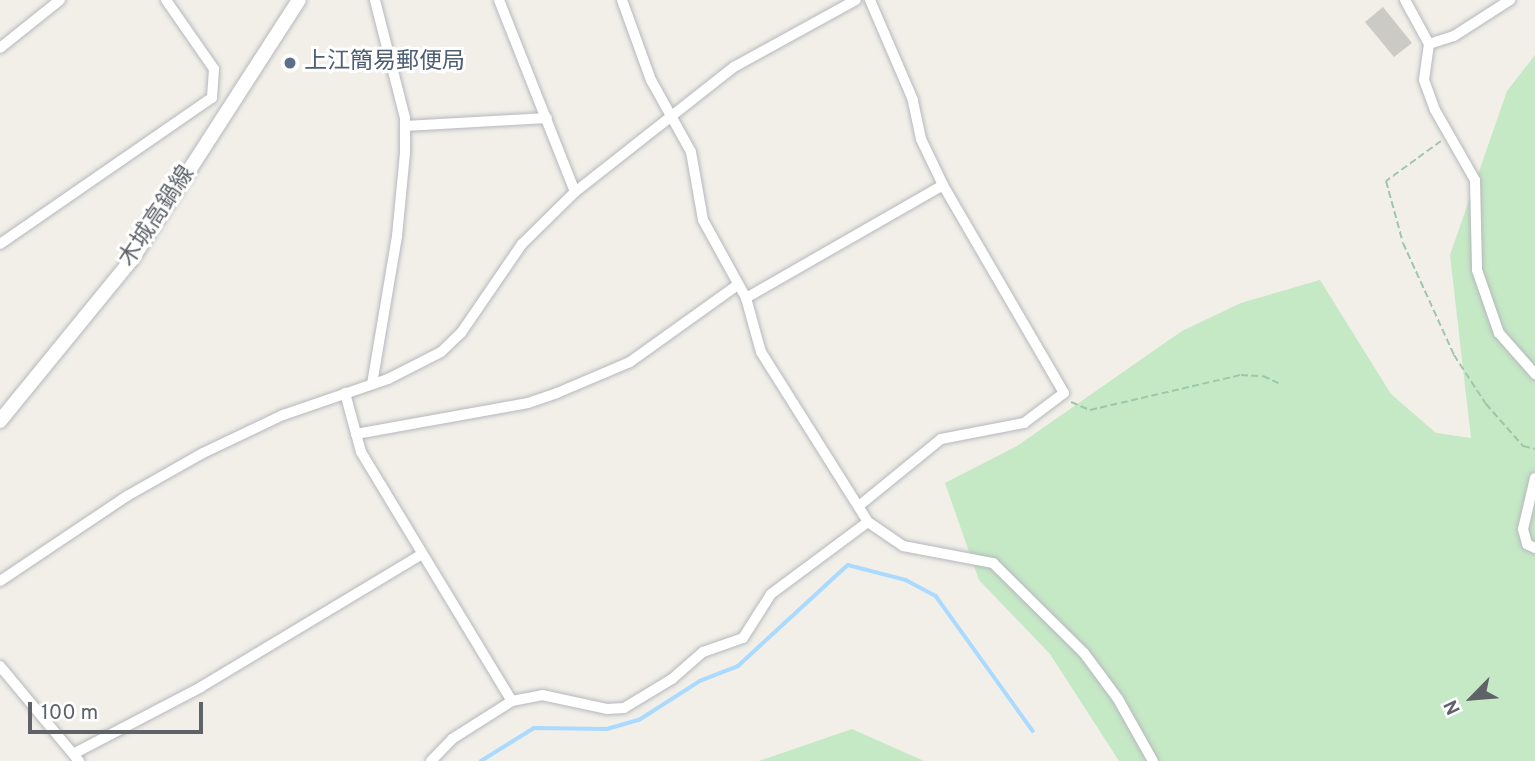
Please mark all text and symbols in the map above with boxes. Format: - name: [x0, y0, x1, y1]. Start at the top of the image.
- place label: 上江簡易郵便局: [304, 49, 465, 77]
- marker: 上江簡易郵便局: [282, 55, 298, 71]
- street label: 木城高鍋線: [114, 162, 202, 272]
- north arrow: [1437, 663, 1507, 733]
- scale bar: [32, 688, 206, 732]
- text: N: [1439, 696, 1467, 718]
- text: 100 m: [41, 700, 98, 727]

